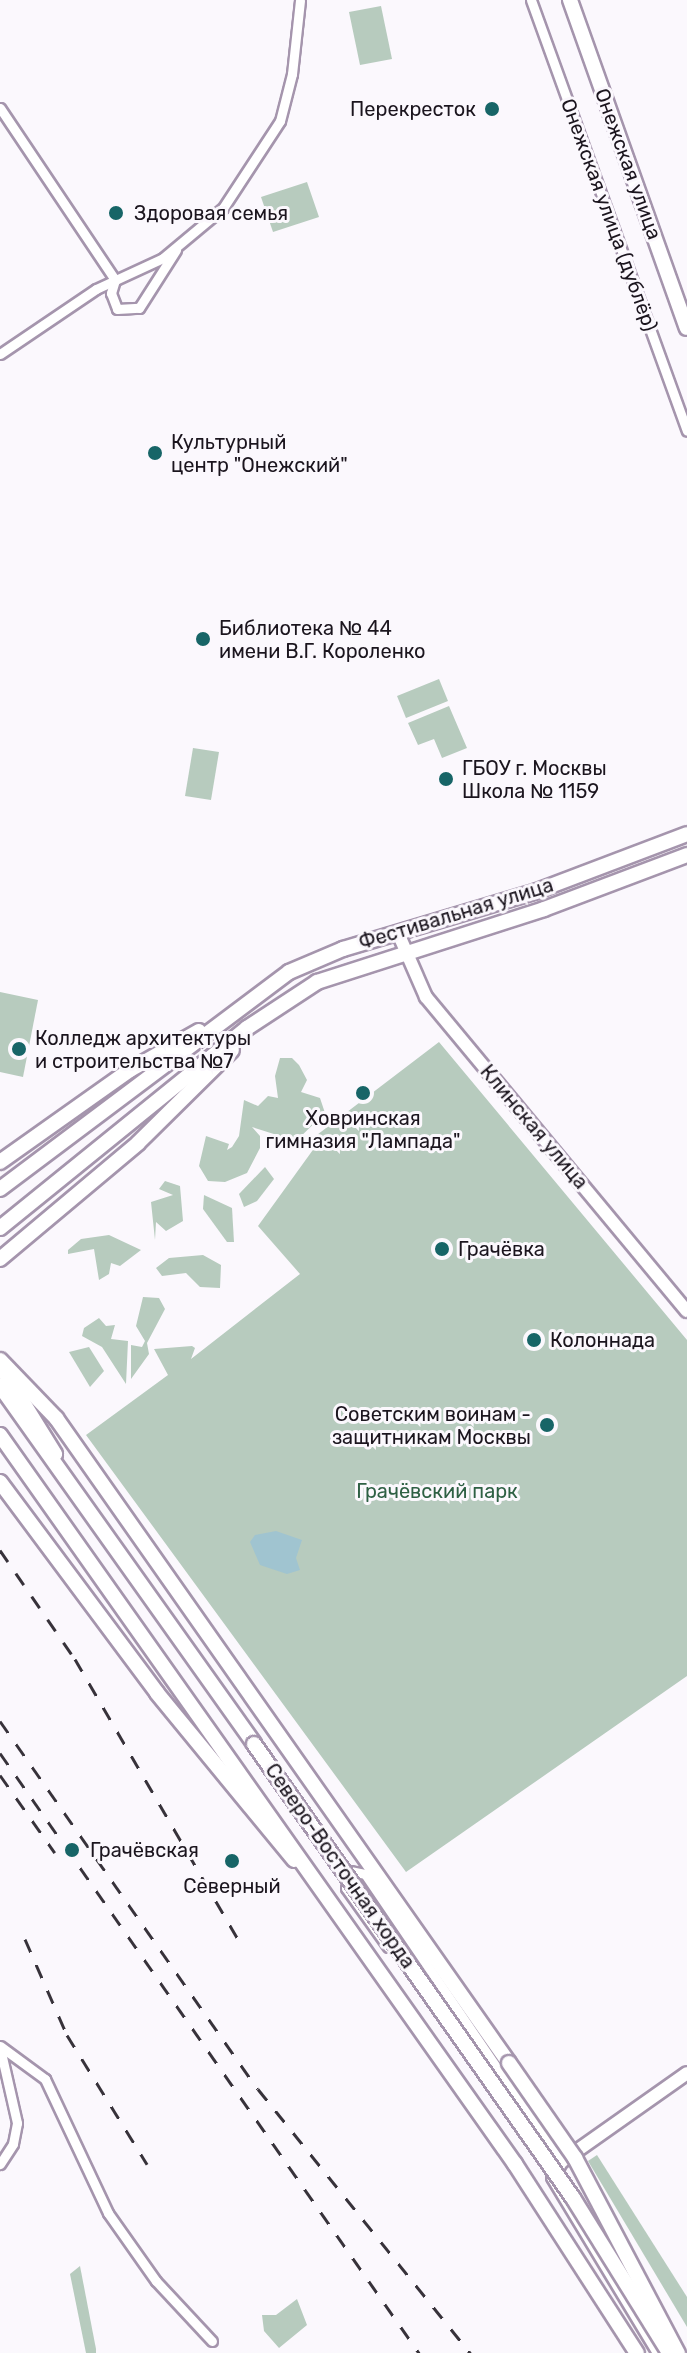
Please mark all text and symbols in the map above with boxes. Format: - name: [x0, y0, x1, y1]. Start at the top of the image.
- street label: Онежская улица: [590, 85, 666, 243]
- street label: Онежская улица (дублёр): [556, 95, 662, 335]
- place label: Перекресток: [350, 97, 476, 121]
- marker: Перекресток: [483, 100, 501, 118]
- place label: Здоровая семья: [134, 201, 288, 225]
- marker: Здоровая семья: [105, 202, 127, 224]
- place label: Культурный центр "Онежский": [171, 430, 348, 477]
- marker: Культурный центр "Онежский": [146, 444, 164, 462]
- place label: Библиотека № 44 имени В.Г. Короленко: [219, 616, 426, 663]
- marker: Библиотека № 44 имени В.Г. Короленко: [194, 630, 212, 648]
- place label: ГБОУ г. Москвы Школа № 1159: [462, 756, 607, 803]
- marker: ГБОУ г. Москвы Школа № 1159: [437, 770, 455, 788]
- street label: Фестивальная улица: [356, 873, 556, 955]
- place label: Колледж архитектуры и строительства №7: [35, 1026, 251, 1073]
- marker: Колледж архитектуры и строительства №7: [10, 1040, 28, 1058]
- street label: Клинская улица: [475, 1060, 593, 1194]
- marker: Ховринская гимназия "Лампада": [354, 1084, 372, 1102]
- place label: Ховринская гимназия "Лампада": [266, 1106, 460, 1153]
- place label: Грачёвка: [458, 1237, 545, 1261]
- marker: Грачёвка: [433, 1240, 451, 1258]
- place label: Колоннада: [550, 1328, 655, 1352]
- marker: Колоннада: [525, 1331, 543, 1349]
- place label: Советским воинам - защитникам Москвы: [332, 1402, 531, 1449]
- marker: Советским воинам - защитникам Москвы: [538, 1416, 556, 1434]
- park label: Грачёвский парк: [356, 1479, 518, 1503]
- street label: Северо-Восточная хорда: [260, 1759, 420, 1973]
- place label: Грачёвская: [90, 1838, 199, 1862]
- marker: Грачёвская: [61, 1839, 83, 1861]
- marker: Северный: [223, 1852, 241, 1870]
- place label: Северный: [183, 1874, 281, 1898]

